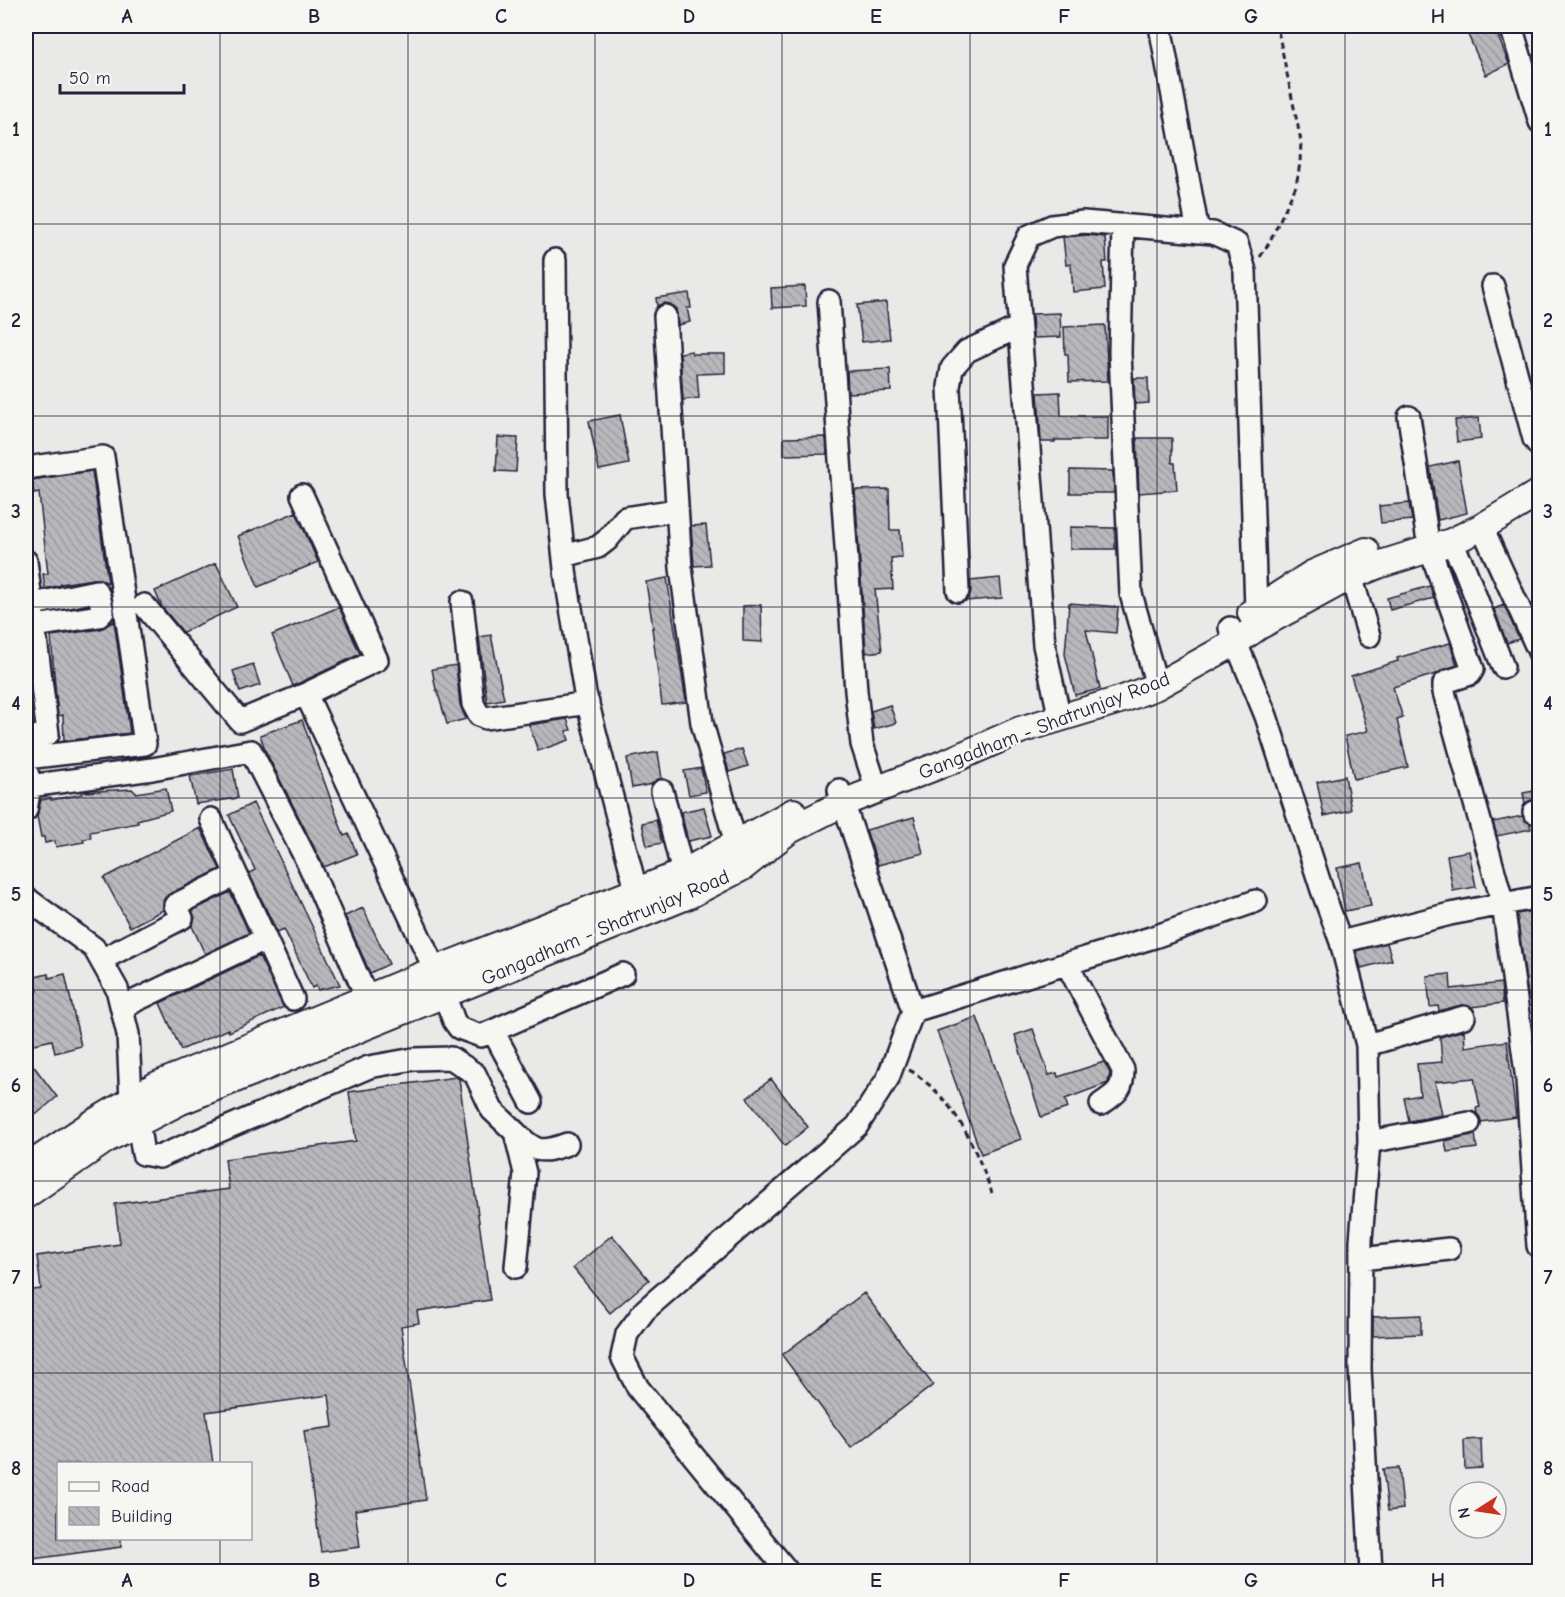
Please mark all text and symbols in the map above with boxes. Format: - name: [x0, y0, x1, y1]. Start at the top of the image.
- text: A: [121, 5, 133, 28]
- text: B: [308, 5, 320, 28]
- text: C: [495, 5, 507, 28]
- text: D: [683, 5, 695, 28]
- text: E: [870, 5, 882, 28]
- text: F: [1058, 5, 1070, 28]
- text: G: [1244, 5, 1258, 28]
- text: H: [1431, 5, 1445, 28]
- scale bar: [60, 57, 184, 95]
- text: 50 m: [69, 68, 111, 89]
- text: 1: [12, 118, 20, 141]
- text: 1: [1544, 118, 1552, 141]
- text: 2: [11, 309, 21, 332]
- text: 2: [1543, 309, 1553, 332]
- text: 3: [11, 500, 21, 523]
- text: 3: [1543, 500, 1553, 523]
- street label: Gangadham - Shatrunjay Road: [915, 667, 1173, 784]
- text: 4: [11, 692, 21, 715]
- text: 4: [1543, 692, 1553, 715]
- street label: Gangadham - Shatrunjay Road: [478, 865, 733, 990]
- text: 5: [11, 883, 21, 906]
- text: 5: [1543, 883, 1553, 906]
- text: 6: [11, 1074, 21, 1097]
- text: 6: [1543, 1074, 1553, 1097]
- text: 7: [12, 1266, 21, 1289]
- text: 7: [1544, 1266, 1553, 1289]
- text: 8: [11, 1457, 21, 1480]
- text: 8: [1543, 1457, 1553, 1480]
- legend: [57, 1462, 252, 1540]
- text: Road: [111, 1476, 150, 1497]
- north arrow: [1448, 1480, 1508, 1540]
- text: Building: [111, 1506, 173, 1527]
- text: N: [1454, 1506, 1474, 1520]
- text: A: [121, 1569, 133, 1592]
- text: B: [308, 1569, 320, 1592]
- text: C: [495, 1569, 507, 1592]
- text: D: [683, 1569, 695, 1592]
- text: E: [870, 1569, 882, 1592]
- text: F: [1058, 1569, 1070, 1592]
- text: G: [1244, 1569, 1258, 1592]
- text: H: [1431, 1569, 1445, 1592]

